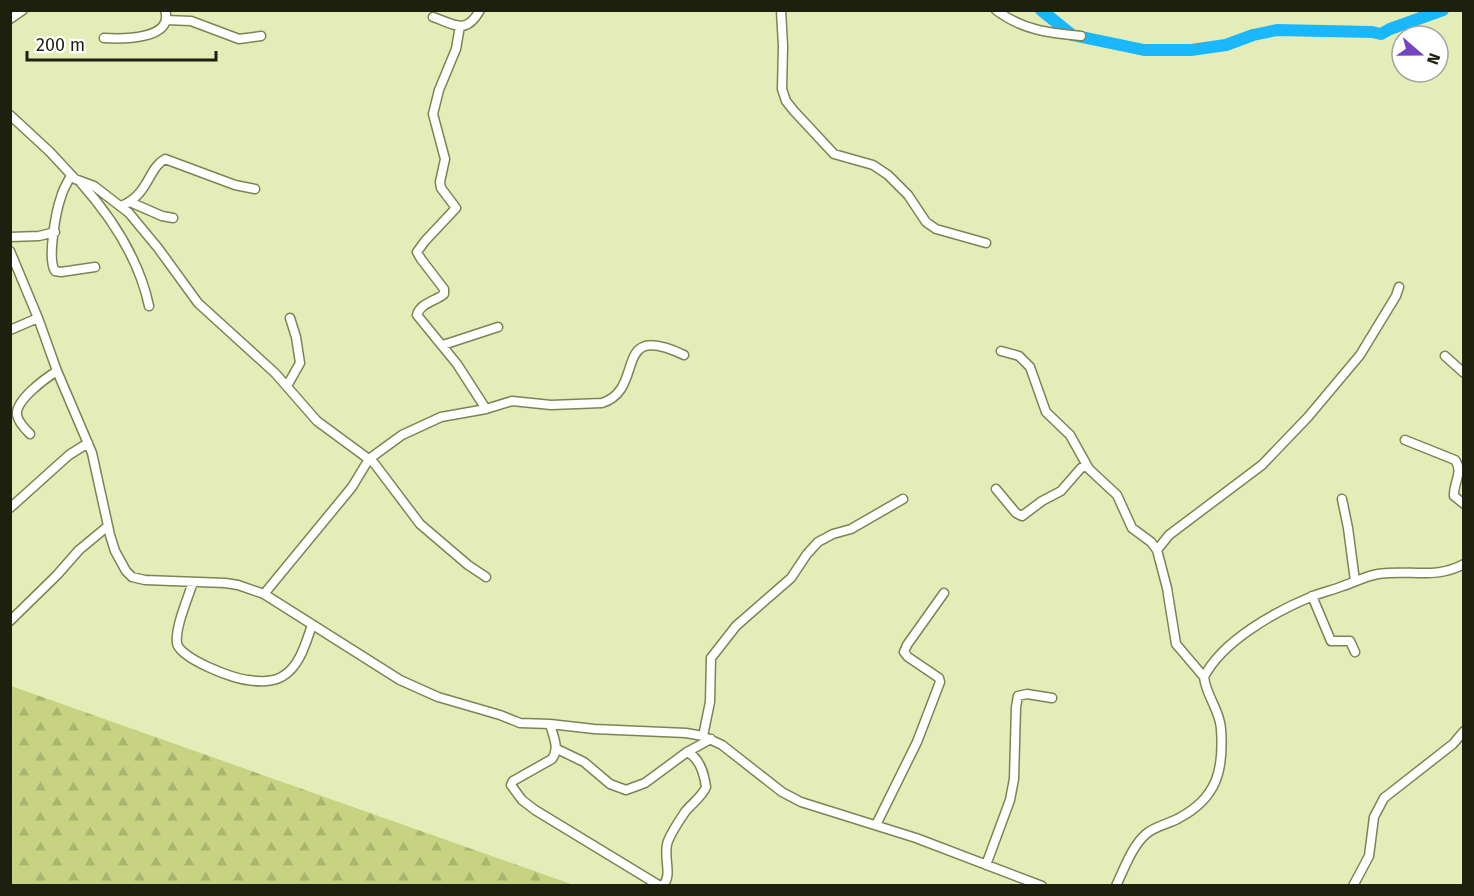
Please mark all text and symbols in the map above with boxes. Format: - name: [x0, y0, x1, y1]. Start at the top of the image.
- scale bar: [27, 24, 216, 62]
- north arrow: [1390, 24, 1450, 84]
- text: 200 m: [36, 34, 85, 56]
- text: N: [1423, 51, 1444, 67]

